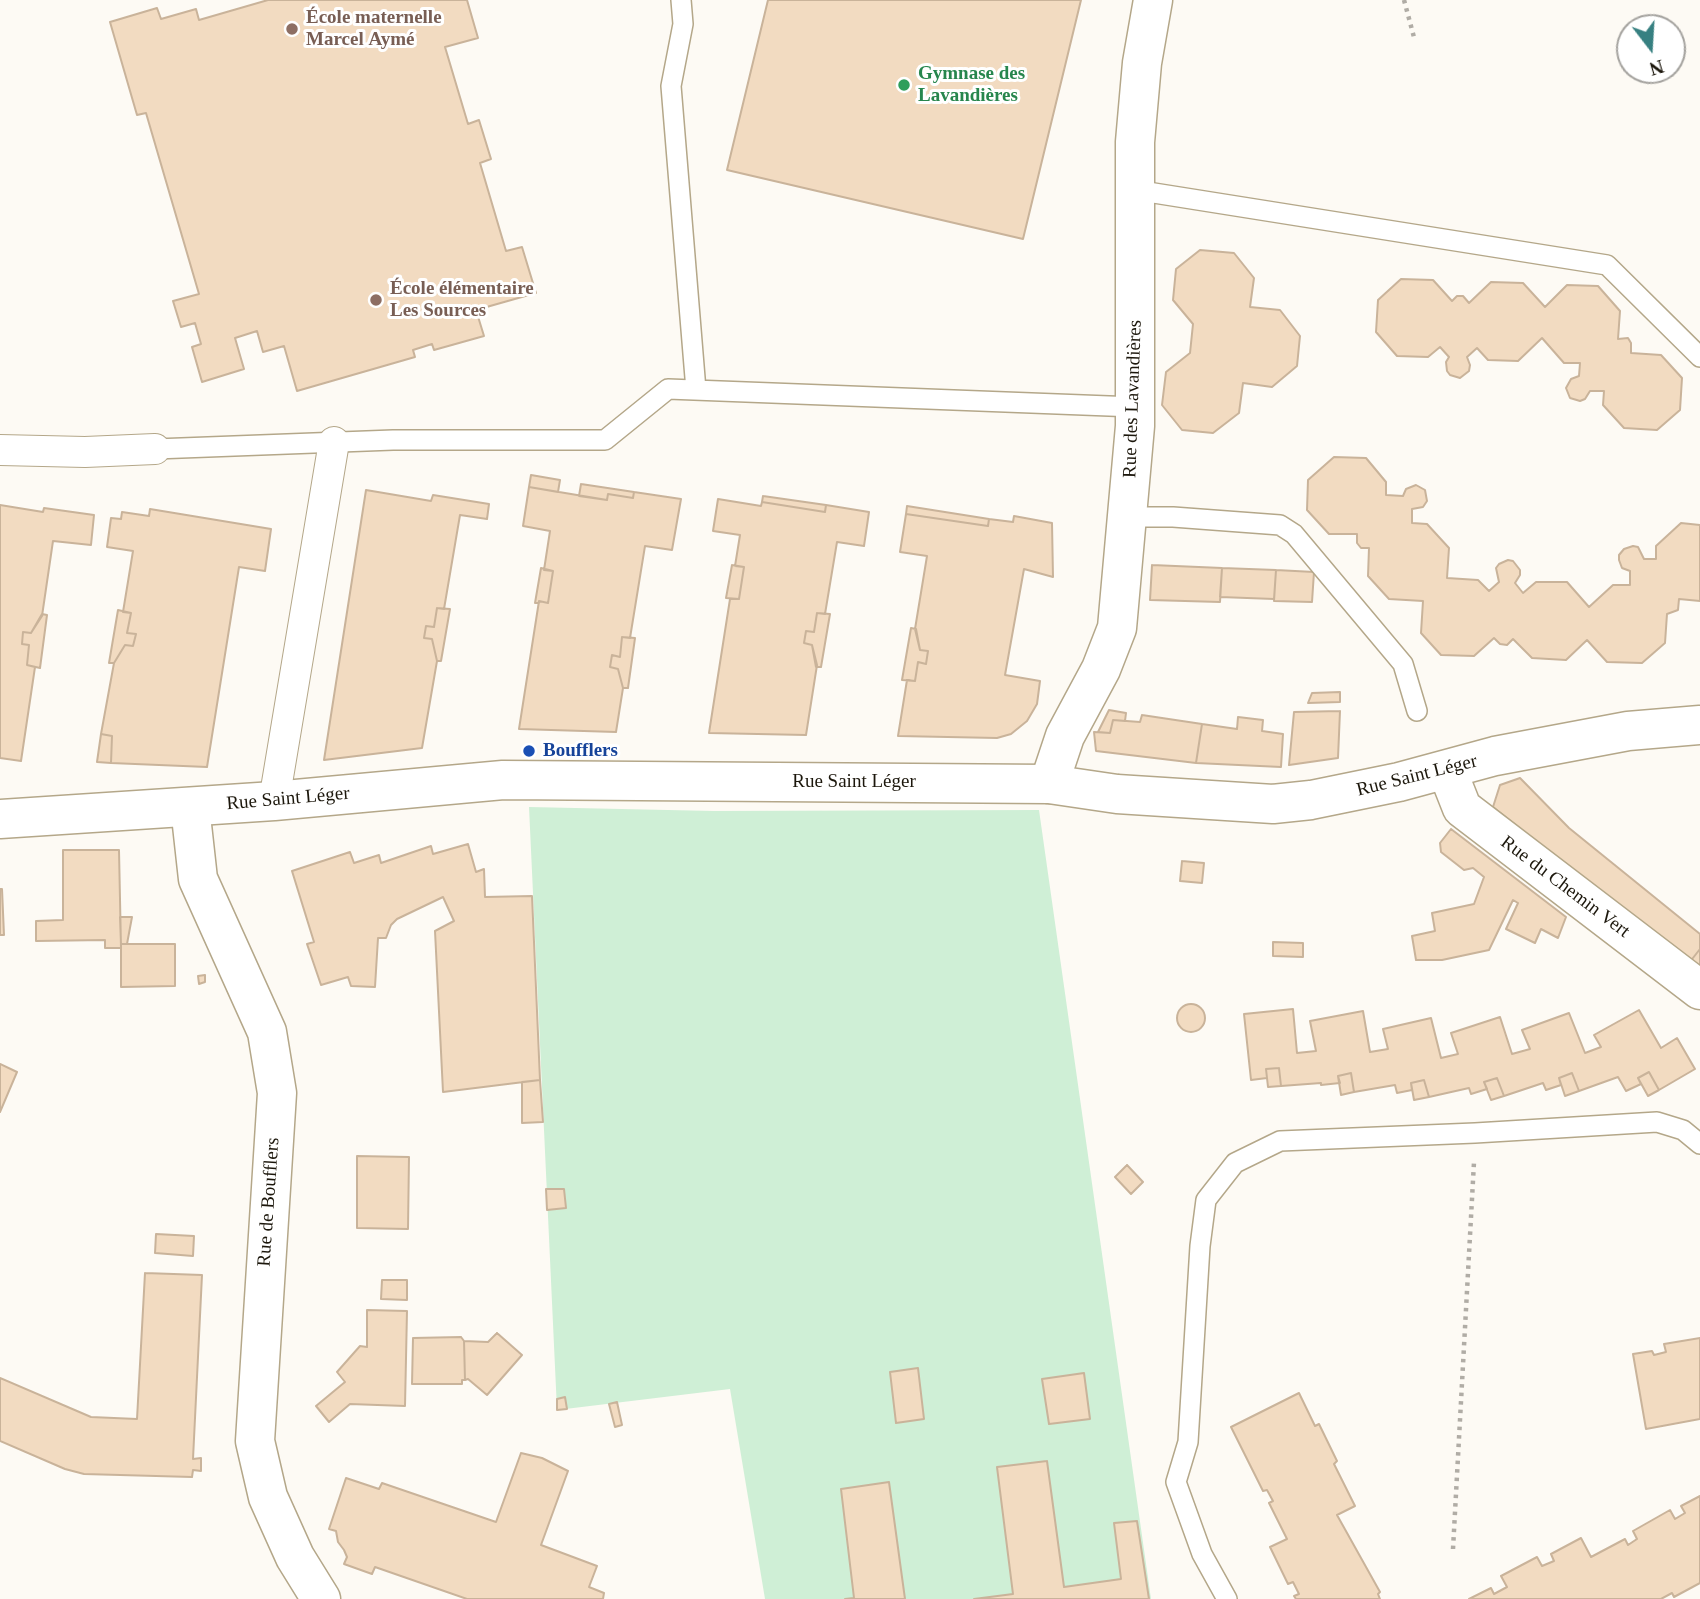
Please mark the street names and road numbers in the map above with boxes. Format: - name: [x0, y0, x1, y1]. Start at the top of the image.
- street label: Rue des Lavandières: [1119, 320, 1147, 478]
- street label: Rue Saint Léger: [1354, 750, 1480, 802]
- street label: Rue Saint Léger: [792, 771, 916, 793]
- street label: Rue Saint Léger: [226, 782, 350, 816]
- street label: Rue du Chemin Vert: [1496, 831, 1634, 943]
- street label: Rue de Boufflers: [253, 1137, 285, 1267]

